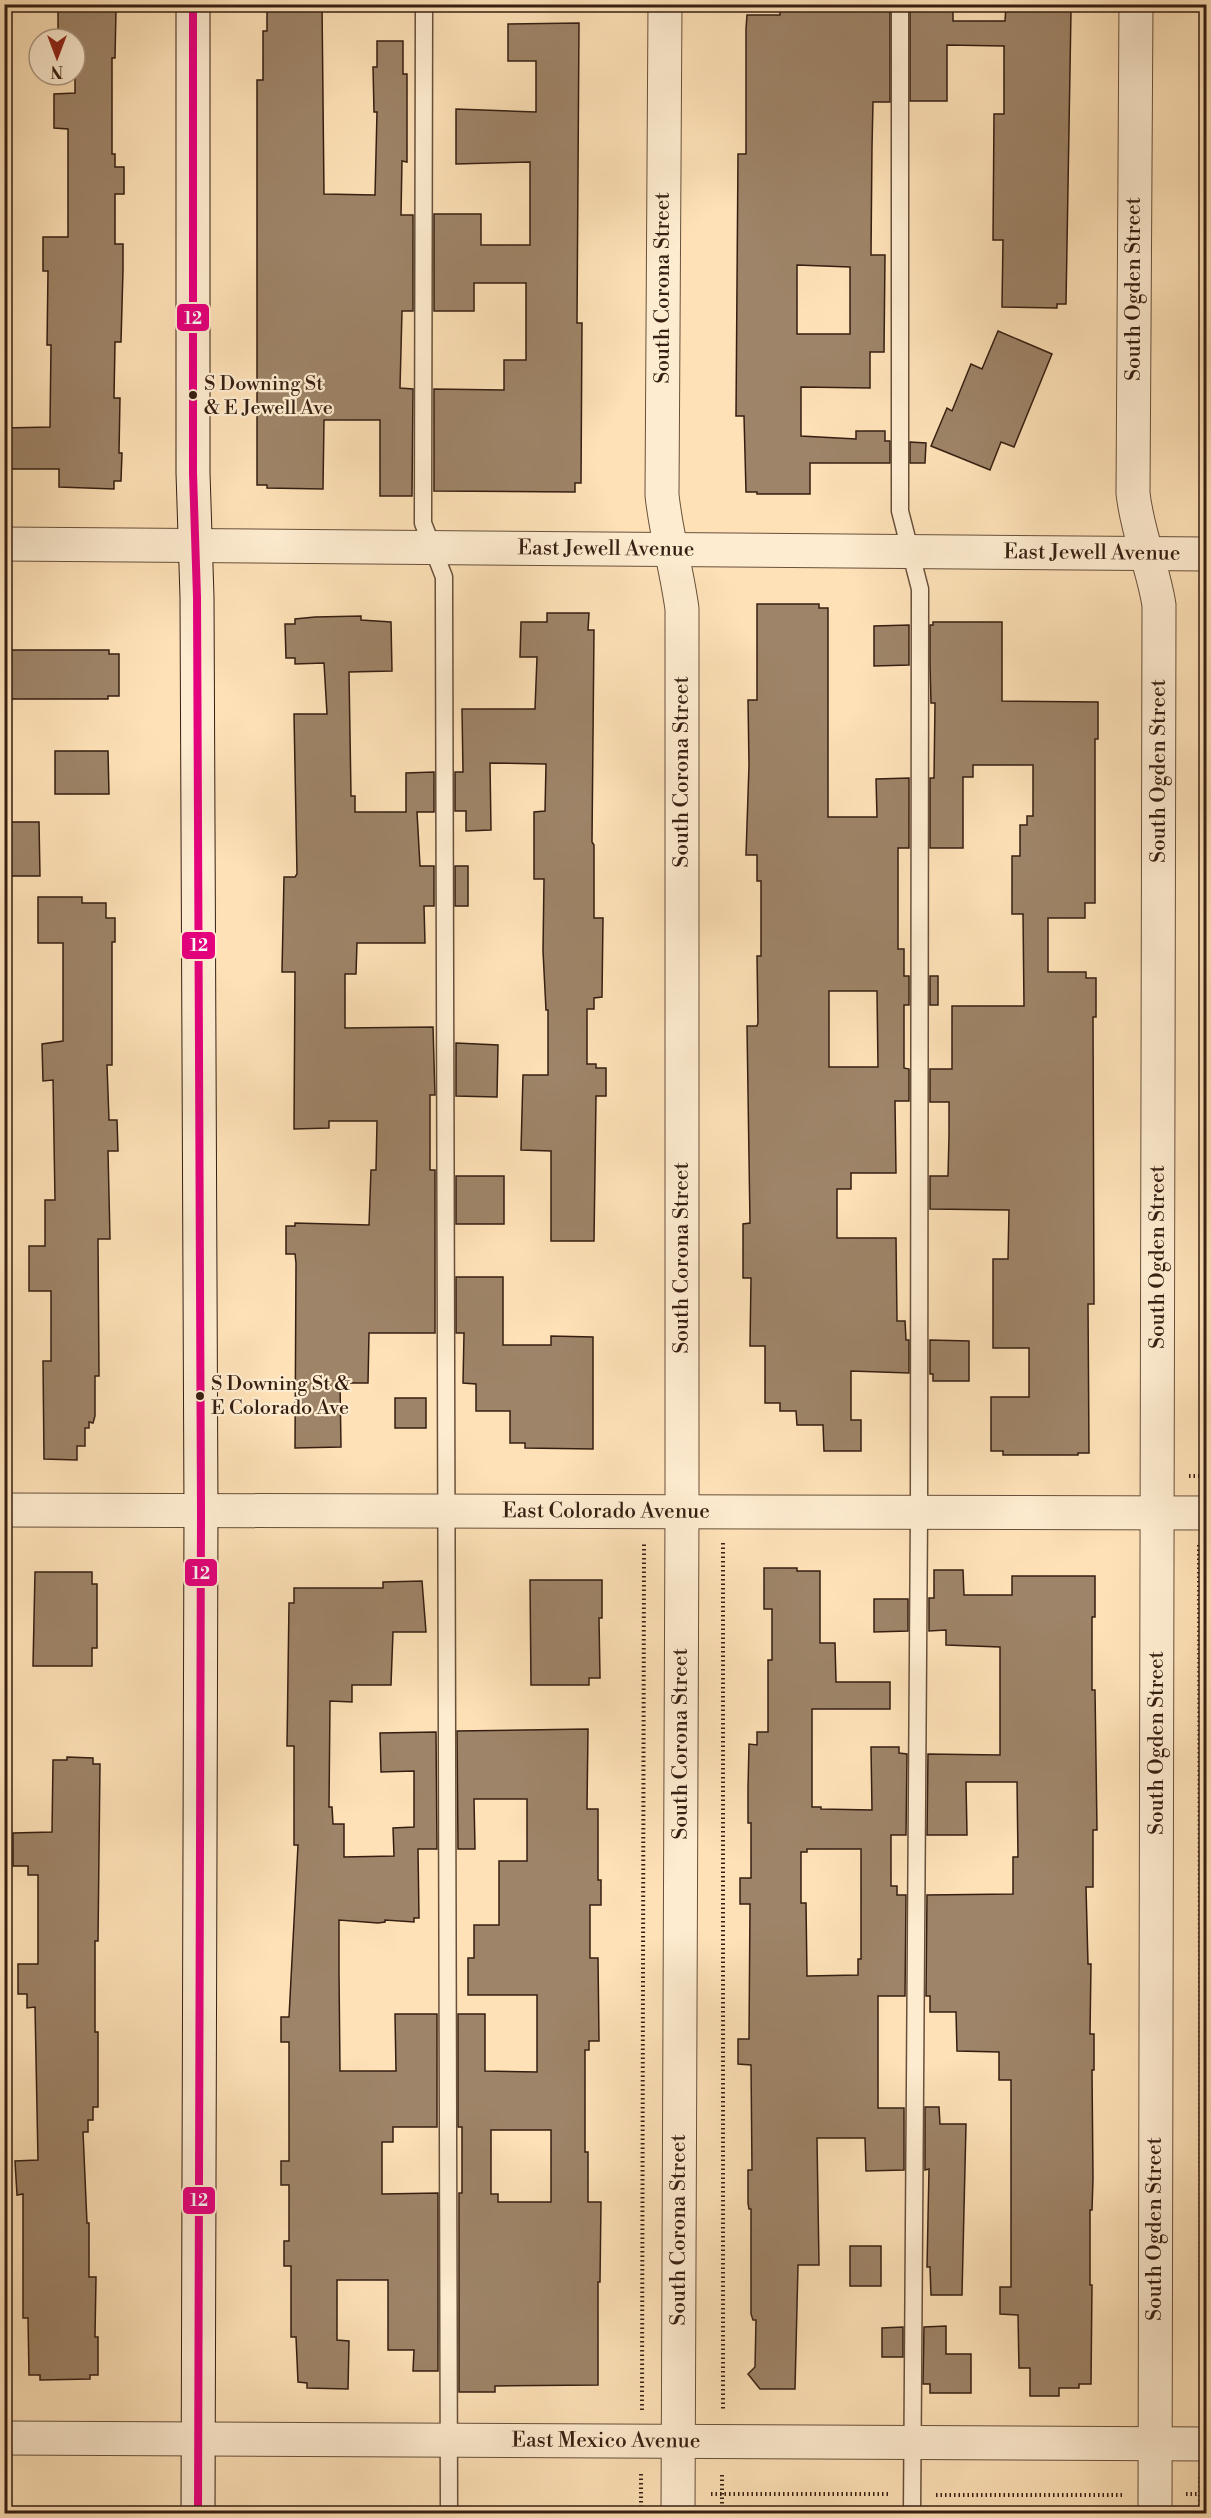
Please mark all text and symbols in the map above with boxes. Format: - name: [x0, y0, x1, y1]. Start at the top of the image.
- north arrow: [27, 27, 87, 87]
- text: N: [50, 61, 63, 81]
- street label: South Corona Street: [650, 192, 676, 384]
- street label: South Ogden Street: [1121, 196, 1147, 381]
- line badge: 12: [176, 303, 210, 332]
- text: 12: [184, 309, 202, 329]
- place label: S Downing St & E Jewell Ave: [204, 372, 333, 421]
- marker: S Downing St & E Jewell Ave: [187, 389, 199, 401]
- street label: East Jewell Avenue: [517, 535, 695, 563]
- street label: East Jewell Avenue: [1003, 539, 1181, 567]
- street label: South Corona Street: [669, 676, 695, 868]
- street label: South Ogden Street: [1146, 678, 1172, 863]
- line badge: 12: [181, 931, 216, 960]
- text: 12: [190, 936, 208, 956]
- street label: South Corona Street: [669, 1162, 695, 1354]
- street label: South Ogden Street: [1145, 1164, 1171, 1349]
- place label: S Downing St & E Colorado Ave: [211, 1372, 350, 1421]
- marker: S Downing St & E Colorado Ave: [194, 1390, 206, 1402]
- street label: East Colorado Avenue: [502, 1498, 710, 1525]
- line badge: 12: [184, 1558, 218, 1587]
- text: 12: [192, 1564, 210, 1584]
- street label: South Corona Street: [668, 1648, 694, 1840]
- street label: South Ogden Street: [1144, 1650, 1170, 1835]
- street label: South Corona Street: [666, 2134, 692, 2326]
- street label: South Ogden Street: [1142, 2136, 1168, 2321]
- line badge: 12: [182, 2186, 216, 2215]
- text: 12: [190, 2191, 208, 2211]
- street label: East Mexico Avenue: [511, 2428, 701, 2454]

